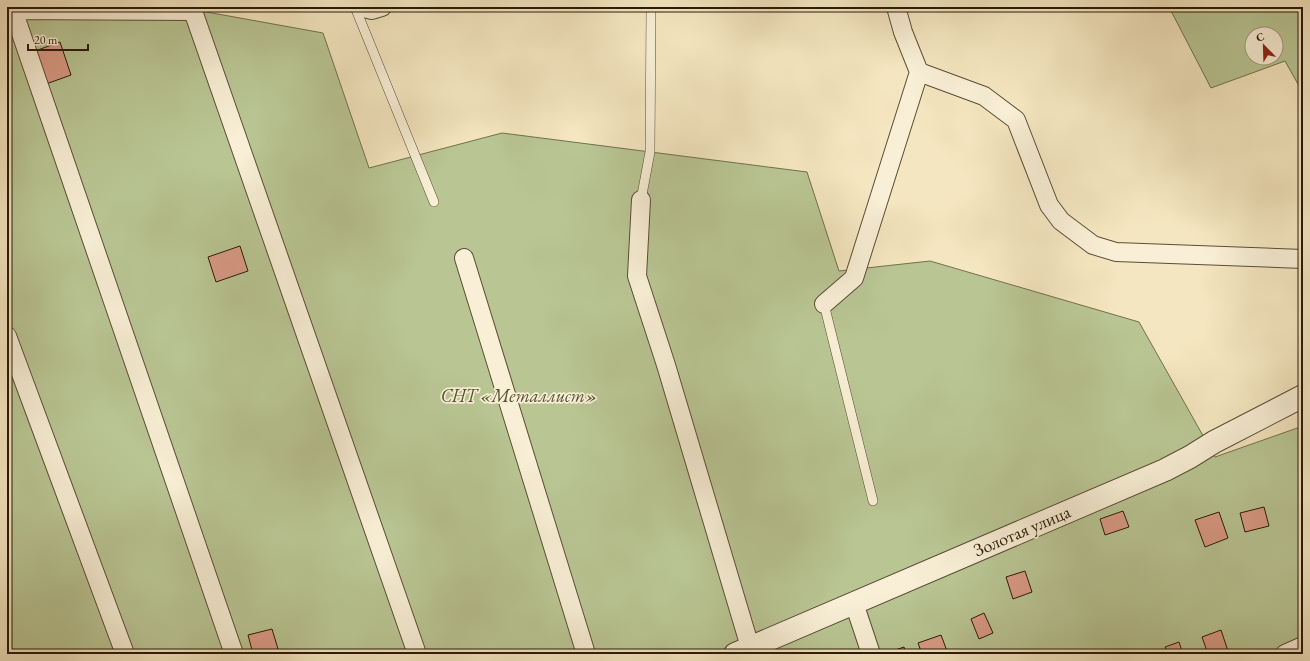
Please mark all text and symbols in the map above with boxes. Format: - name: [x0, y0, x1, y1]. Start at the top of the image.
- scale bar: [28, 26, 88, 52]
- north arrow: [1244, 26, 1284, 66]
- text: С: [1254, 29, 1267, 45]
- text: 20 m: [34, 32, 58, 48]
- park label: СНТ «Металлист»: [441, 384, 597, 407]
- street label: Золотая улица: [970, 499, 1075, 561]

